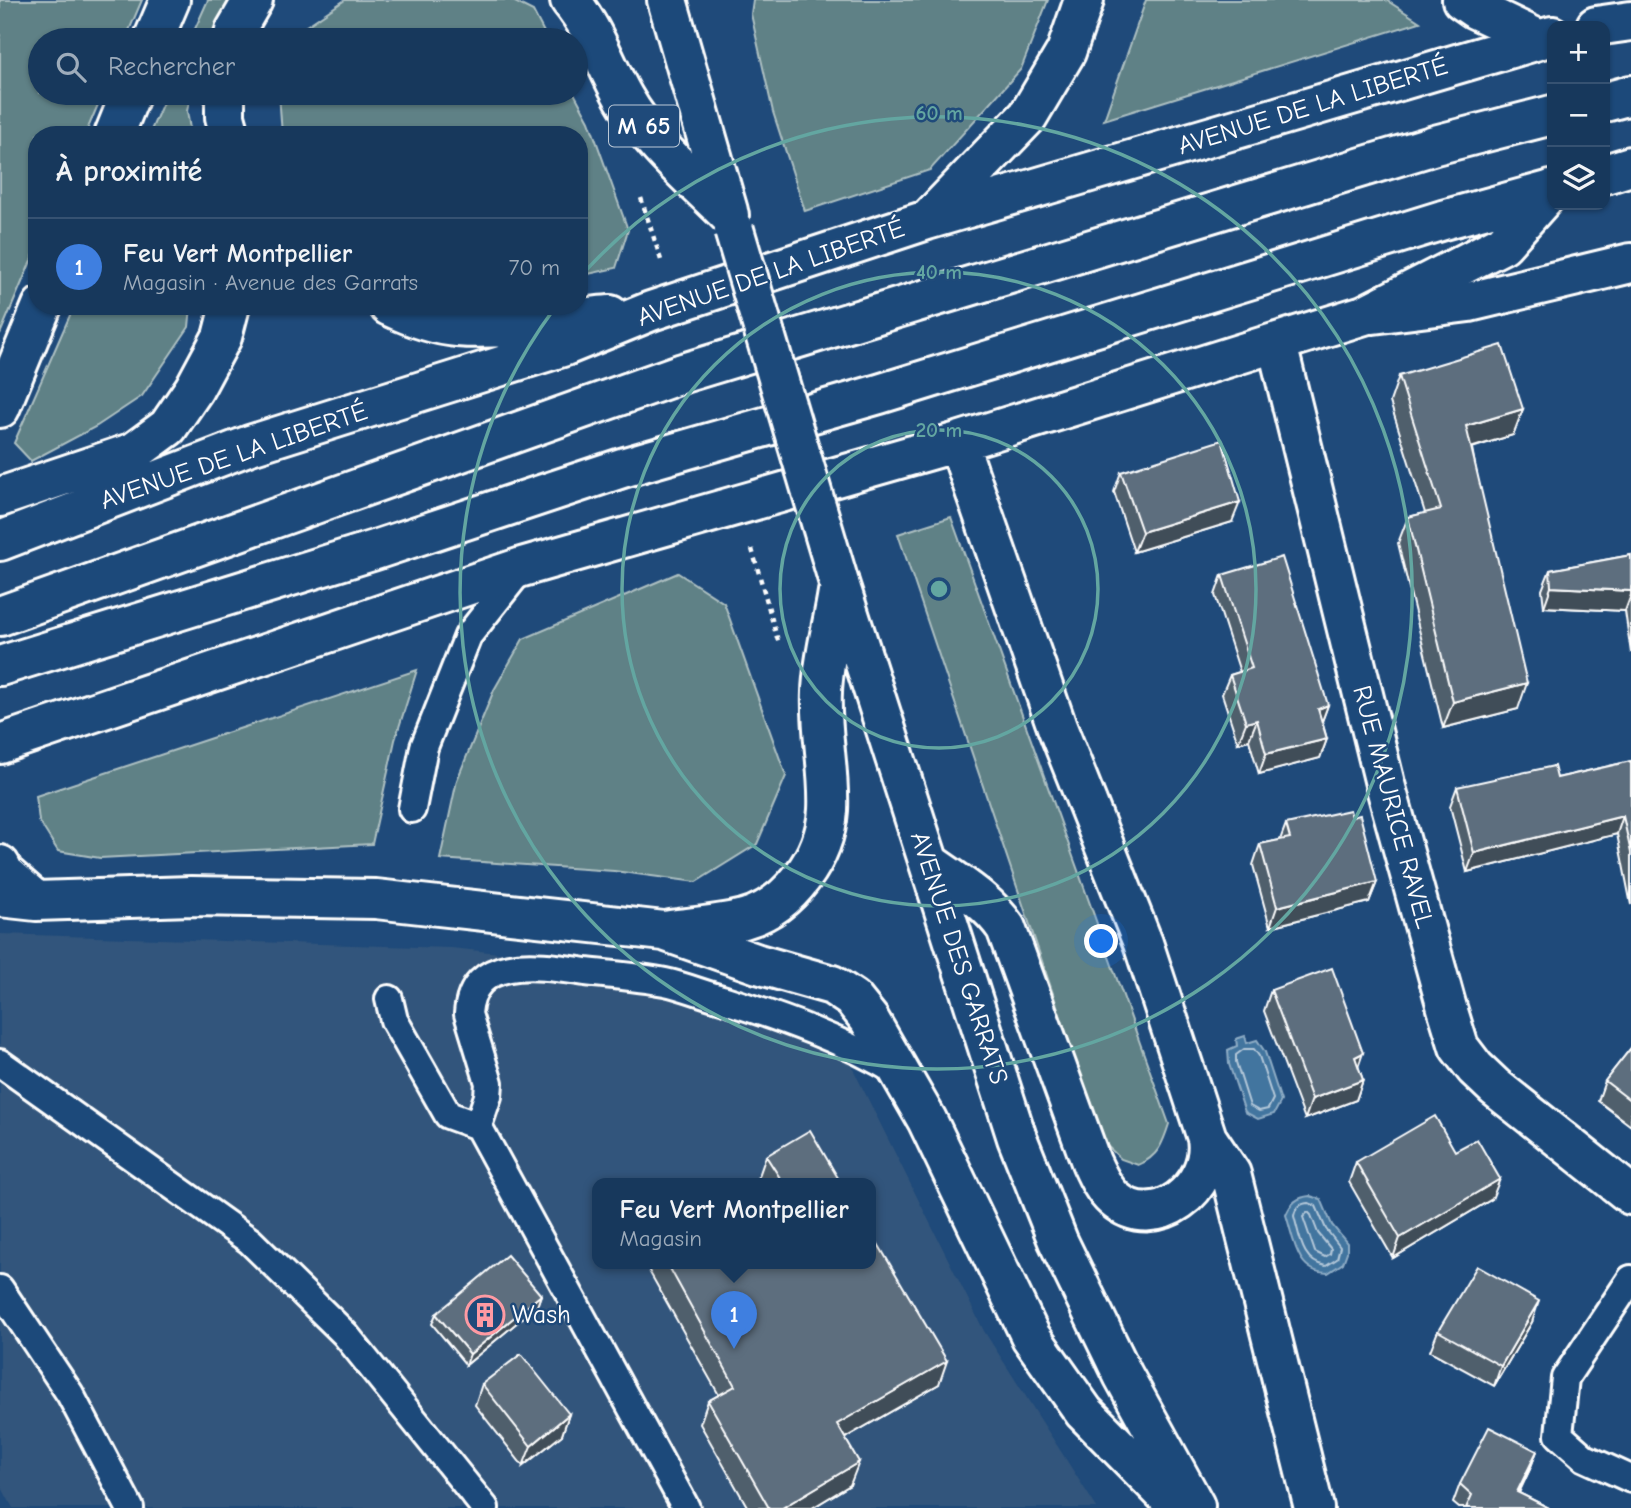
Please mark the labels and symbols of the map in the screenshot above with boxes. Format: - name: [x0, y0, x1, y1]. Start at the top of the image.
- street label: AVENUE DE LA LIBERTÉ: [1174, 50, 1451, 161]
- text: 60 m: [915, 101, 963, 125]
- road number: M 65: [609, 106, 679, 146]
- street label: AVENUE DE LA LIBERTÉ: [633, 212, 908, 333]
- text: 40 m: [916, 260, 962, 284]
- street label: AVENUE DE LA LIBERTÉ: [96, 395, 371, 516]
- text: 20 m: [916, 418, 962, 442]
- centre of rings: [927, 577, 951, 601]
- street label: RUE MAURICE RAVEL: [1346, 682, 1440, 932]
- street label: AVENUE DES GARRATS: [904, 828, 1014, 1088]
- your location: [1084, 924, 1118, 958]
- pin: 1: [711, 1291, 757, 1349]
- building icon: Wash: [464, 1294, 506, 1336]
- place label: Wash: [512, 1300, 571, 1330]

